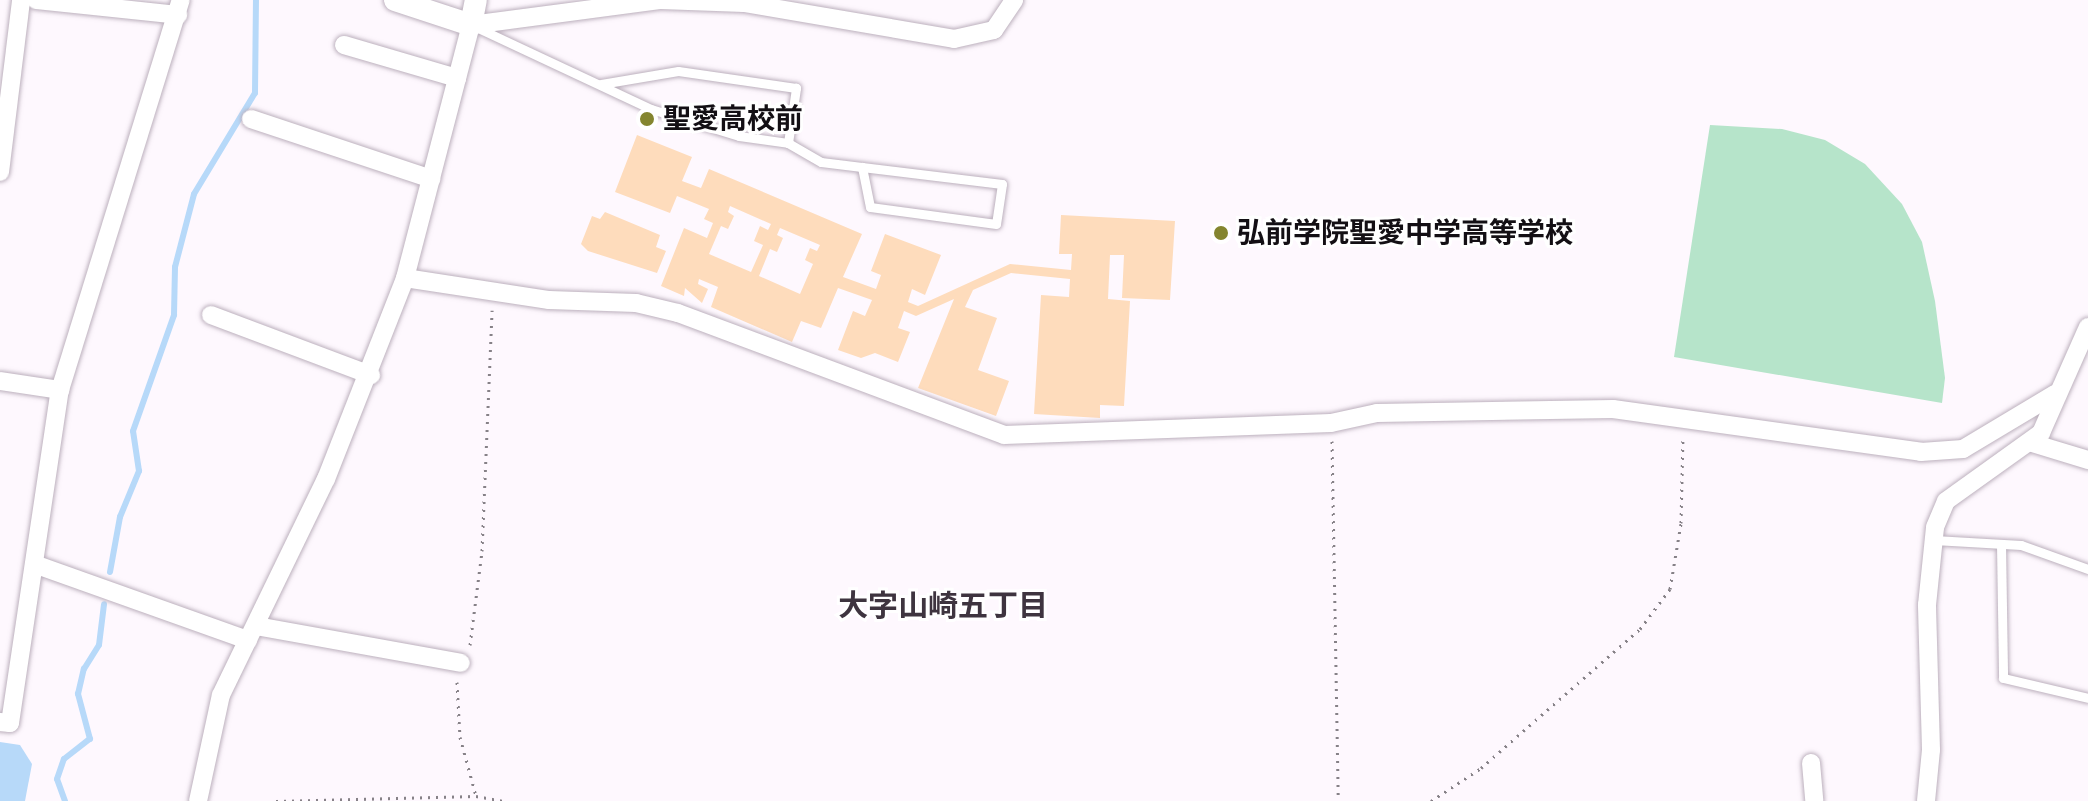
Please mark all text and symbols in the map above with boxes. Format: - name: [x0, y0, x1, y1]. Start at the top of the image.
- place label: 聖愛高校前: [663, 102, 803, 136]
- marker: 聖愛高校前: [638, 110, 656, 128]
- place label: 弘前学院聖愛中学高等学校: [1237, 216, 1573, 250]
- marker: 弘前学院聖愛中学高等学校: [1212, 224, 1230, 242]
- district label: 大字山崎五丁目: [838, 588, 1048, 624]

